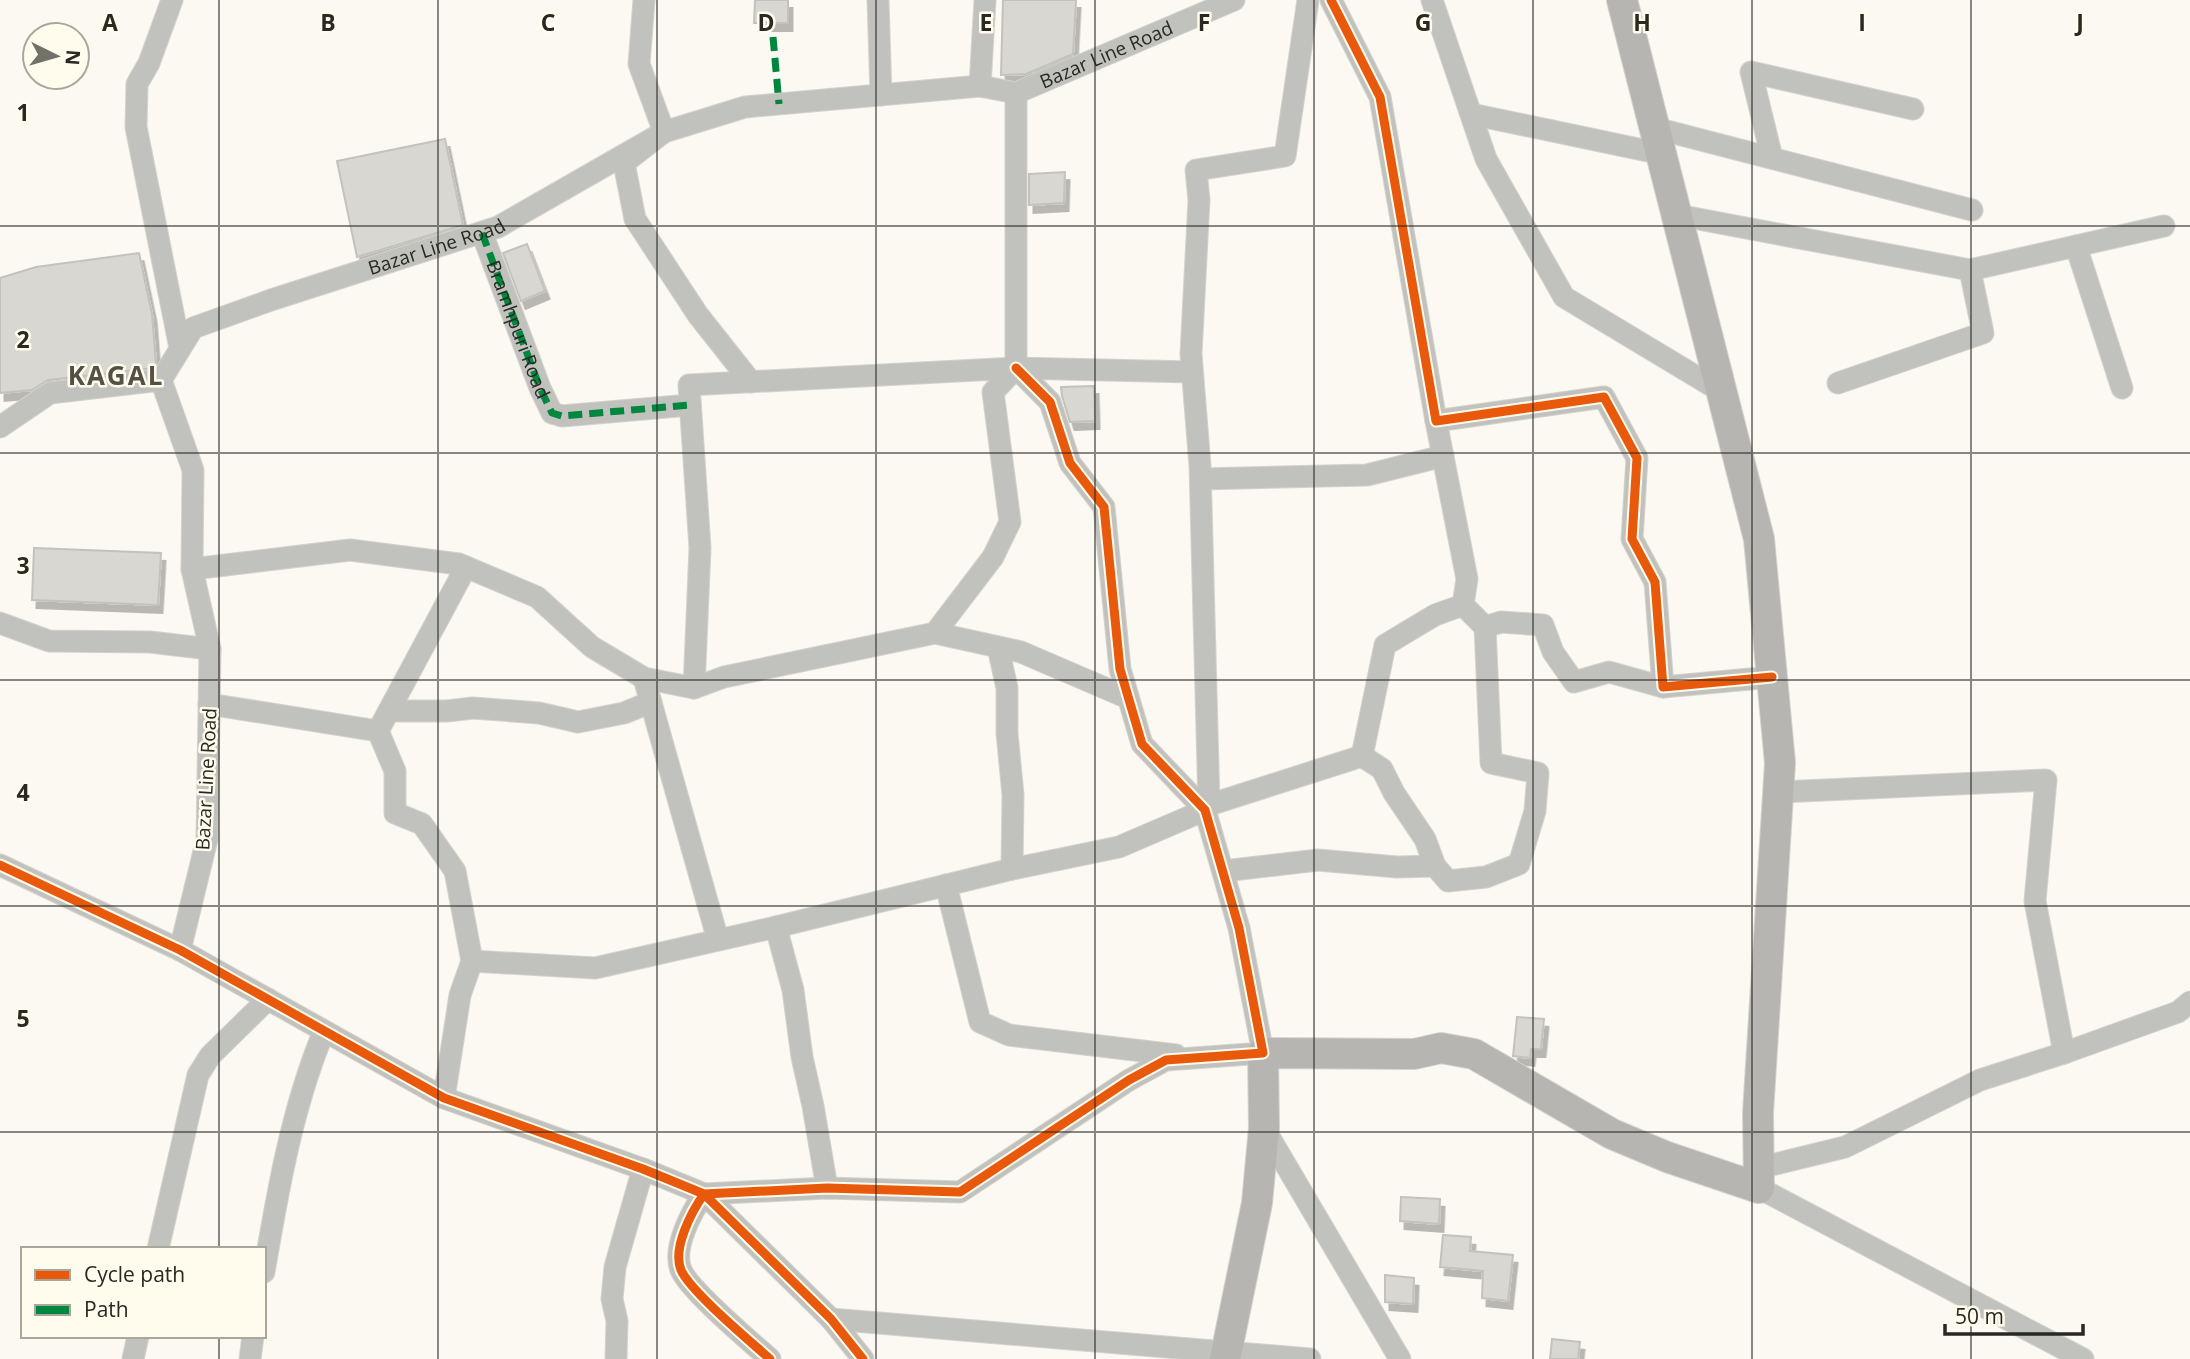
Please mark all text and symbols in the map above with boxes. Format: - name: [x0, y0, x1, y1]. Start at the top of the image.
- text: A: [102, 6, 118, 38]
- text: B: [320, 6, 336, 38]
- text: C: [541, 6, 555, 38]
- text: D: [757, 6, 775, 38]
- text: E: [980, 6, 992, 38]
- text: F: [1198, 6, 1210, 38]
- text: G: [1415, 6, 1431, 38]
- text: H: [1633, 6, 1651, 38]
- text: I: [1858, 6, 1866, 38]
- text: J: [2074, 6, 2084, 38]
- street label: Bazar Line Road: [1036, 15, 1177, 94]
- north arrow: [21, 21, 91, 91]
- text: N: [59, 49, 87, 66]
- text: 1: [16, 96, 30, 128]
- street label: Bazar Line Road: [365, 212, 510, 281]
- street label: Bramhpuri Road: [480, 257, 556, 403]
- text: 2: [16, 323, 30, 355]
- district label: KAGAL: [68, 357, 164, 393]
- text: 3: [16, 549, 30, 581]
- street label: Bazar Line Road: [189, 707, 223, 851]
- text: 4: [16, 776, 30, 808]
- text: 5: [16, 1002, 30, 1034]
- legend: [21, 1247, 266, 1338]
- text: Cycle path: [84, 1260, 185, 1288]
- scale bar: [1945, 1292, 2083, 1336]
- text: Path: [84, 1295, 129, 1323]
- text: 50 m: [1955, 1302, 2004, 1330]

